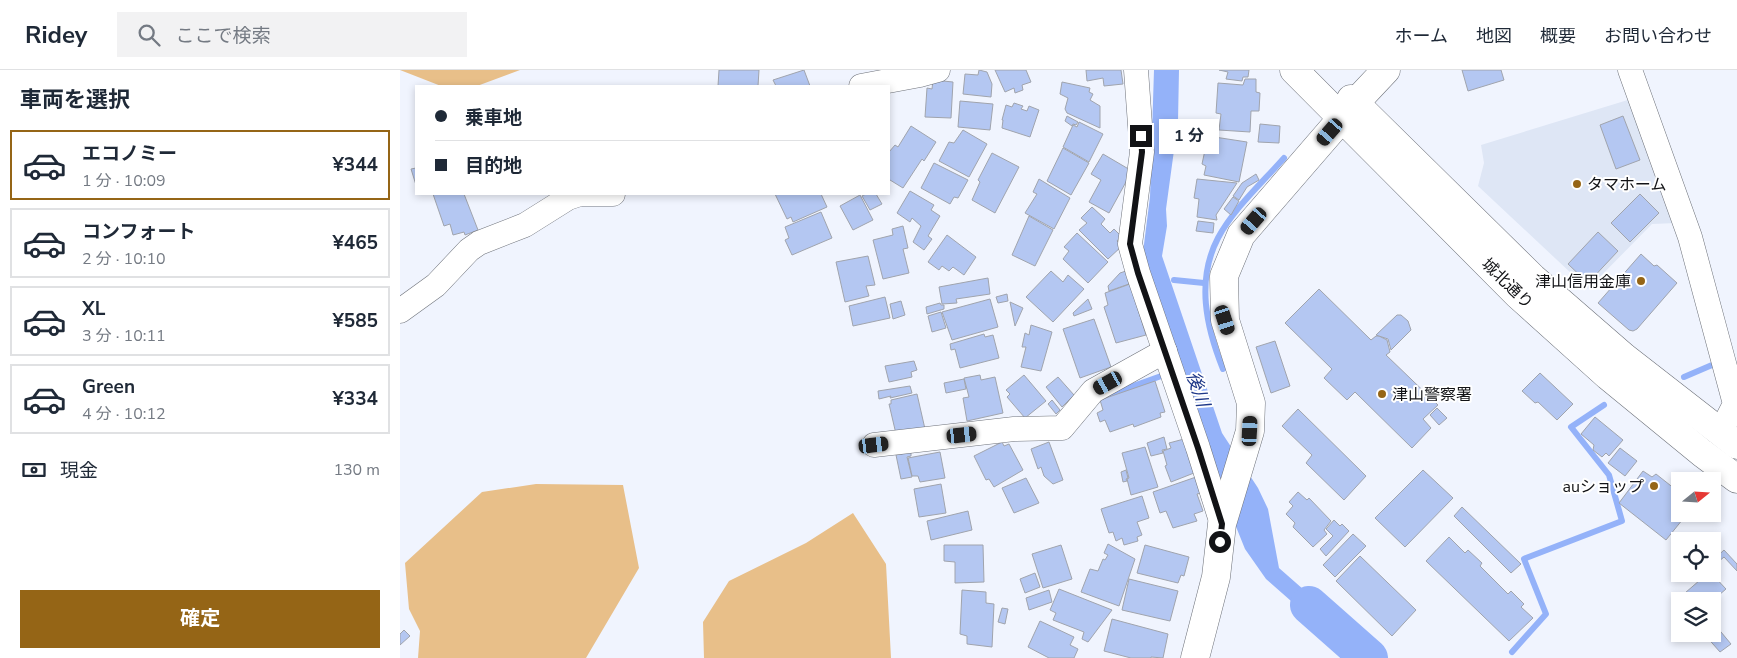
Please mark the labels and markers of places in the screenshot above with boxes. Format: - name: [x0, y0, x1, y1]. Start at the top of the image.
- place label: タマホーム: [1587, 174, 1667, 196]
- marker: タマホーム: [1571, 178, 1583, 190]
- place label: 津山信用金庫: [1535, 271, 1631, 293]
- marker: 津山信用金庫: [1635, 275, 1647, 287]
- place label: 津山警察署: [1392, 384, 1472, 406]
- marker: 津山警察署: [1376, 388, 1388, 400]
- place label: auショップ: [1563, 476, 1644, 498]
- marker: auショップ: [1648, 480, 1660, 492]

